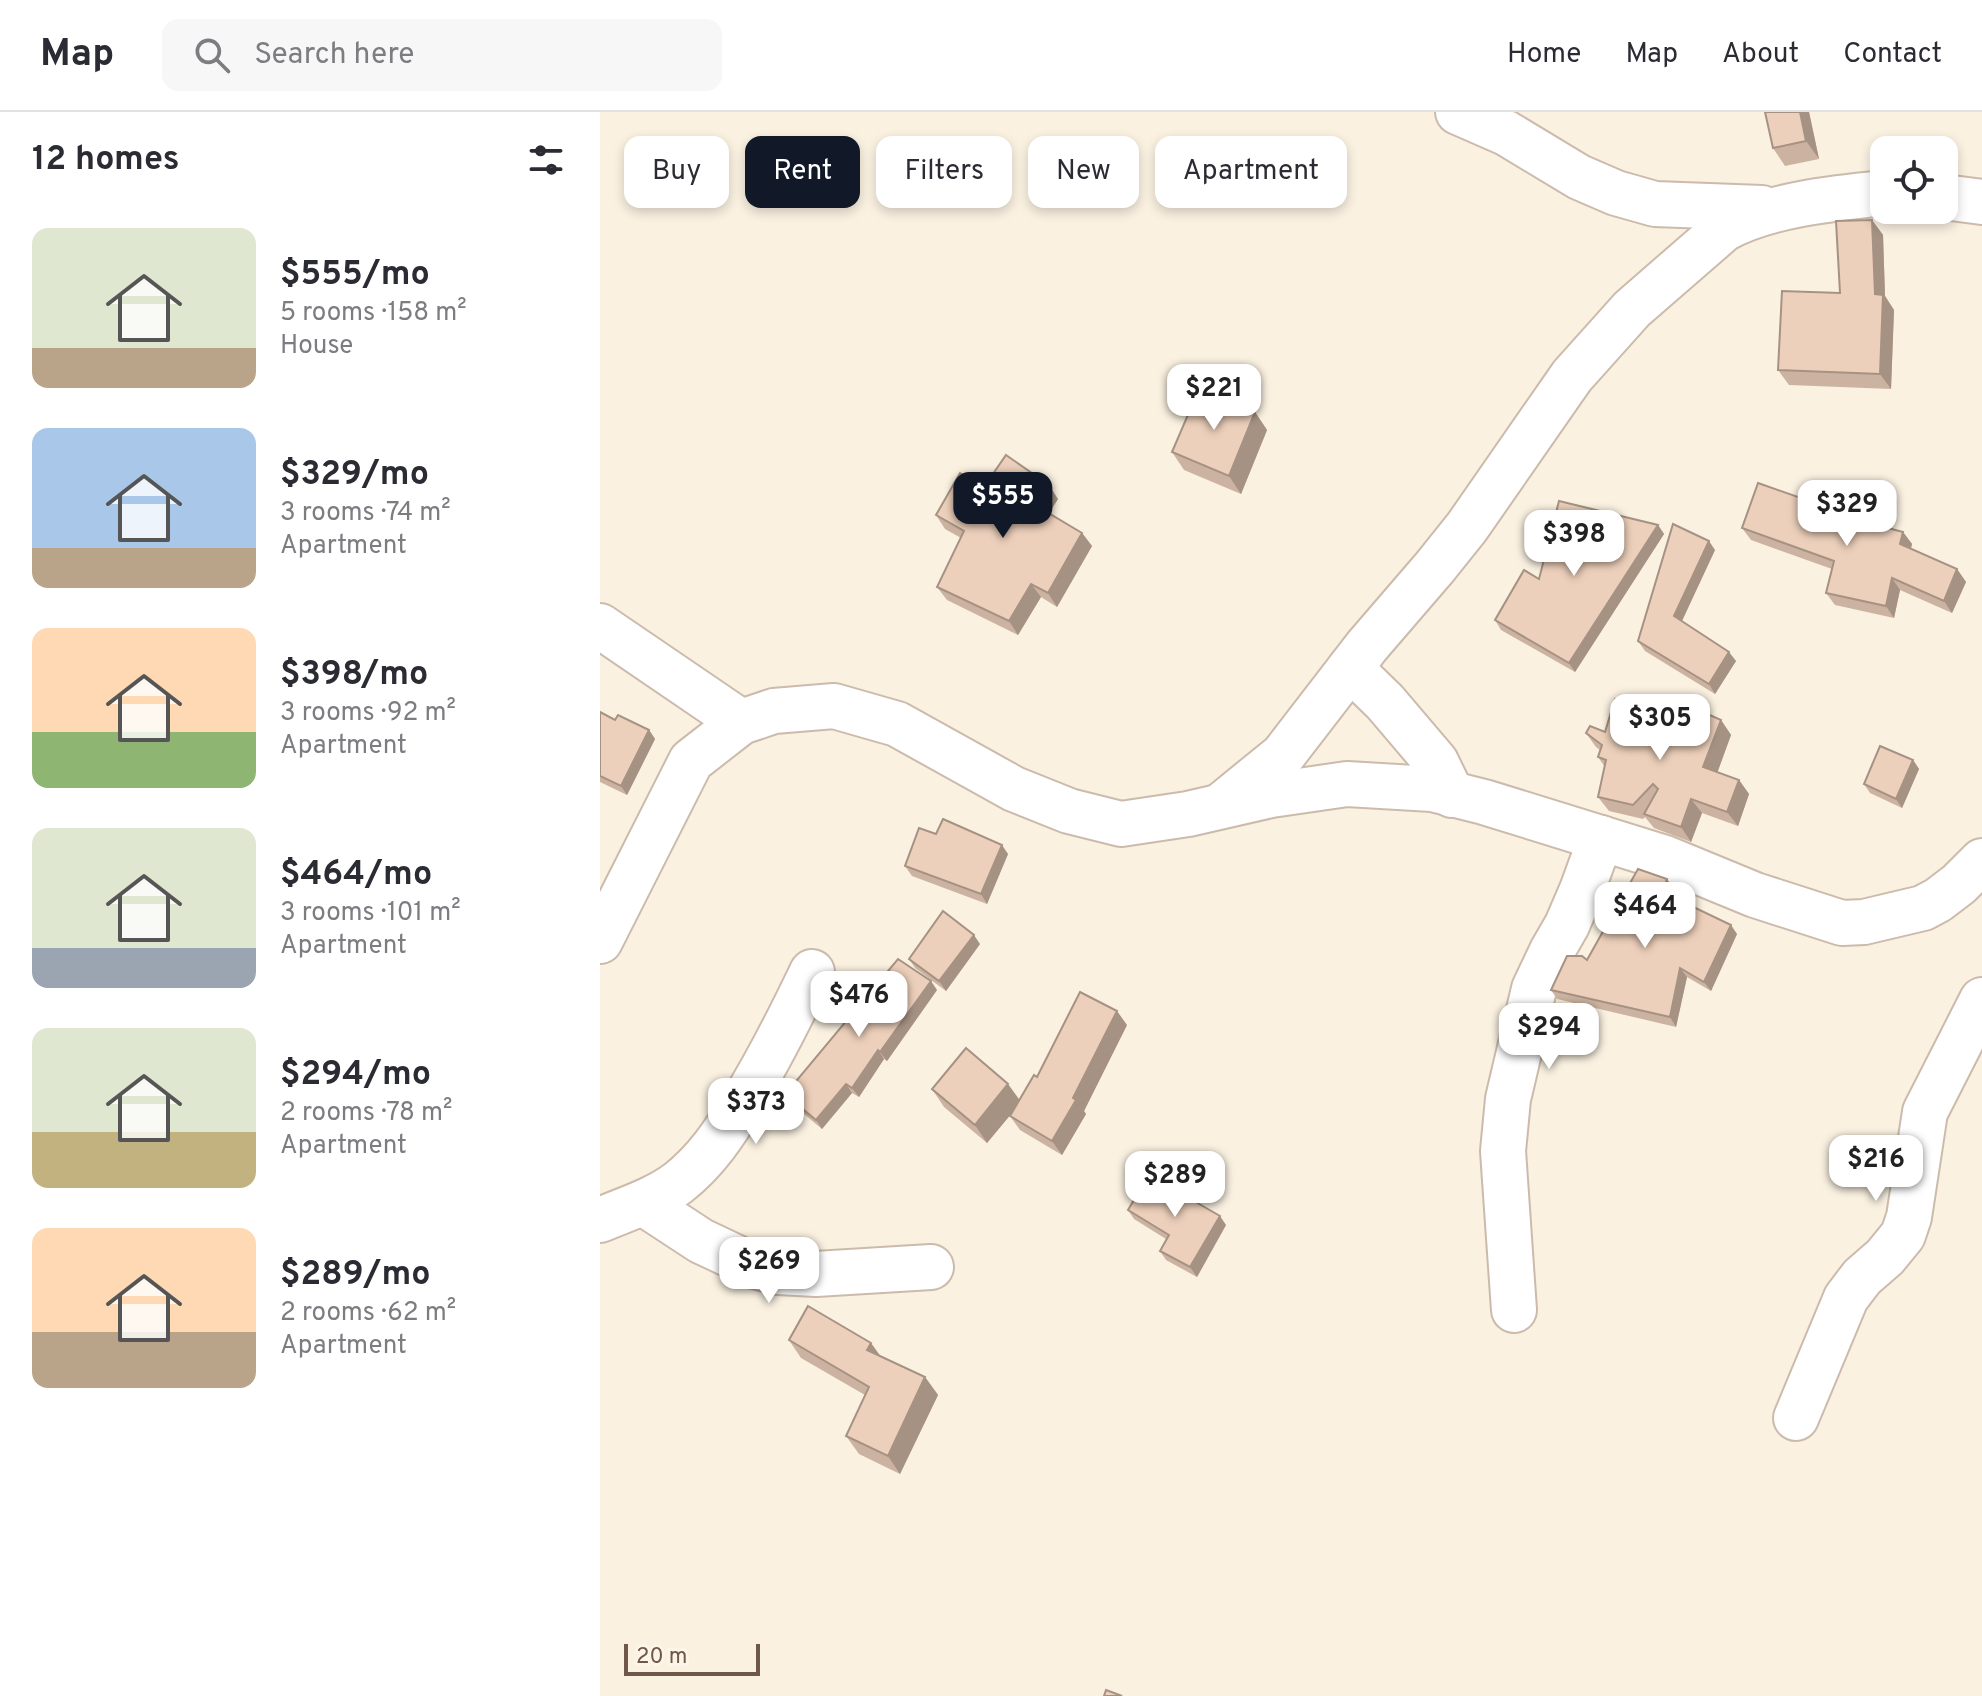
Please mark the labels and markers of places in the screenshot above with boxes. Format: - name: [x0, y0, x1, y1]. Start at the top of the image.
- pin: $221: [1167, 364, 1261, 432]
- pin: $555: [956, 472, 1050, 540]
- pin: $329: [1800, 480, 1894, 548]
- pin: $398: [1527, 510, 1621, 578]
- pin: $305: [1613, 694, 1707, 762]
- pin: $464: [1598, 882, 1692, 950]
- pin: $476: [812, 971, 906, 1039]
- pin: $294: [1502, 1003, 1596, 1071]
- pin: $373: [709, 1078, 803, 1146]
- pin: $216: [1829, 1135, 1923, 1203]
- pin: $289: [1128, 1151, 1222, 1219]
- pin: $269: [722, 1237, 816, 1305]

